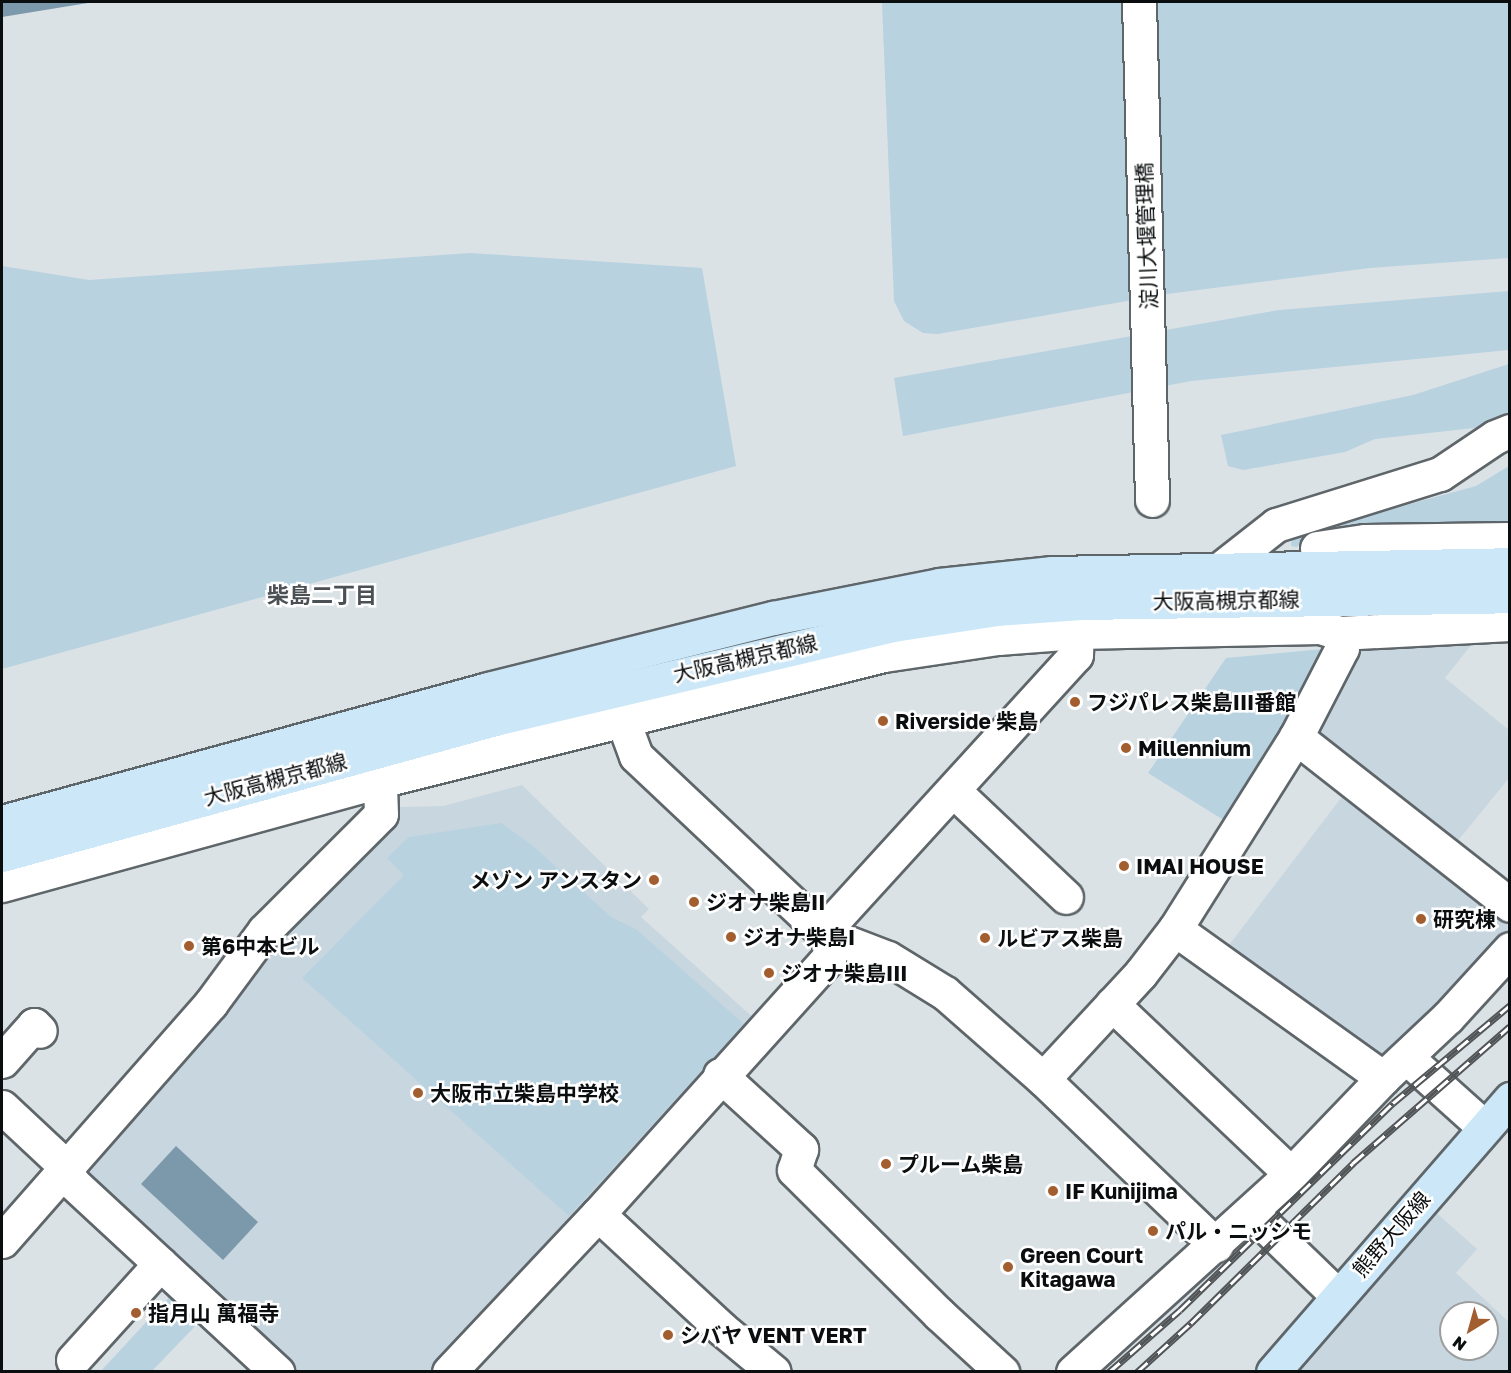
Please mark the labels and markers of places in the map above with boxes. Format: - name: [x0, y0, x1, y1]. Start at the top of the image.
- place label: フジパレス柴島III番館: [1087, 689, 1297, 715]
- marker: フジパレス柴島III番館: [1068, 695, 1082, 709]
- place label: Riverside 柴島: [895, 708, 1038, 734]
- marker: Riverside 柴島: [876, 714, 890, 728]
- place label: Millennium: [1138, 735, 1251, 761]
- marker: Millennium: [1119, 741, 1133, 755]
- place label: IMAI HOUSE: [1136, 853, 1264, 879]
- marker: IMAI HOUSE: [1117, 859, 1131, 873]
- place label: メゾン アンスタン: [469, 867, 642, 893]
- marker: メゾン アンスタン: [647, 873, 661, 887]
- place label: ジオナ柴島II: [706, 889, 825, 915]
- marker: ジオナ柴島II: [687, 895, 701, 909]
- place label: 研究棟: [1433, 906, 1496, 932]
- marker: 研究棟: [1414, 912, 1428, 926]
- place label: ジオナ柴島I: [743, 924, 855, 950]
- place label: ルビアス柴島: [997, 925, 1123, 951]
- marker: ジオナ柴島I: [724, 930, 738, 944]
- marker: ルビアス柴島: [978, 931, 992, 945]
- place label: 第6中本ビル: [201, 933, 319, 959]
- marker: 第6中本ビル: [182, 939, 196, 953]
- place label: ジオナ柴島III: [781, 960, 907, 986]
- marker: ジオナ柴島III: [762, 966, 776, 980]
- place label: 大阪市立柴島中学校: [430, 1080, 619, 1106]
- marker: 大阪市立柴島中学校: [411, 1086, 425, 1100]
- place label: プルーム柴島: [898, 1151, 1024, 1177]
- marker: プルーム柴島: [879, 1157, 893, 1171]
- place label: IF Kunijima: [1065, 1178, 1178, 1204]
- marker: IF Kunijima: [1046, 1184, 1060, 1198]
- place label: パル・ニッシモ: [1165, 1218, 1312, 1244]
- marker: パル・ニッシモ: [1146, 1224, 1160, 1238]
- place label: Green Court Kitagawa: [1020, 1242, 1143, 1292]
- marker: Green Court Kitagawa: [1001, 1260, 1015, 1274]
- place label: 指月山 萬福寺: [148, 1300, 279, 1326]
- marker: 指月山 萬福寺: [129, 1306, 143, 1320]
- place label: シバヤ VENT VERT: [680, 1322, 867, 1348]
- marker: シバヤ VENT VERT: [661, 1328, 675, 1342]

